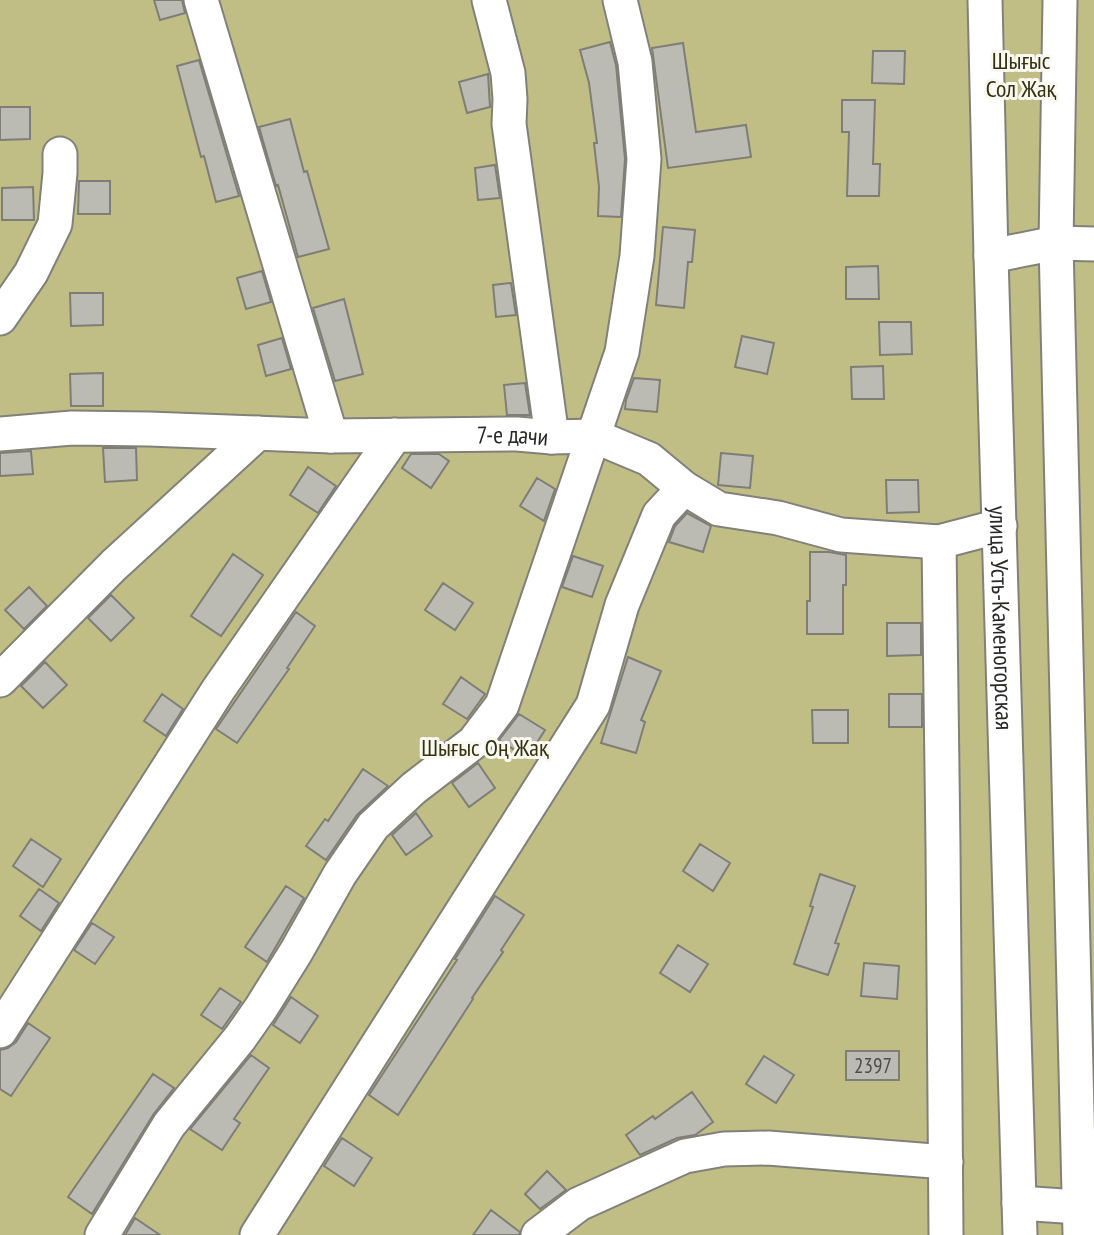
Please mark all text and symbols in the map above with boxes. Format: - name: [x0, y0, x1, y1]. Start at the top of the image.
- park label: Шығыс Сол Жақ: [986, 45, 1056, 104]
- street label: 7-е дачи: [477, 418, 550, 452]
- street label: улица Усть-Каменогорская: [983, 505, 1021, 730]
- park label: Шығыс Оң Жақ: [421, 732, 549, 763]
- house number: 2397: [854, 1052, 892, 1079]

